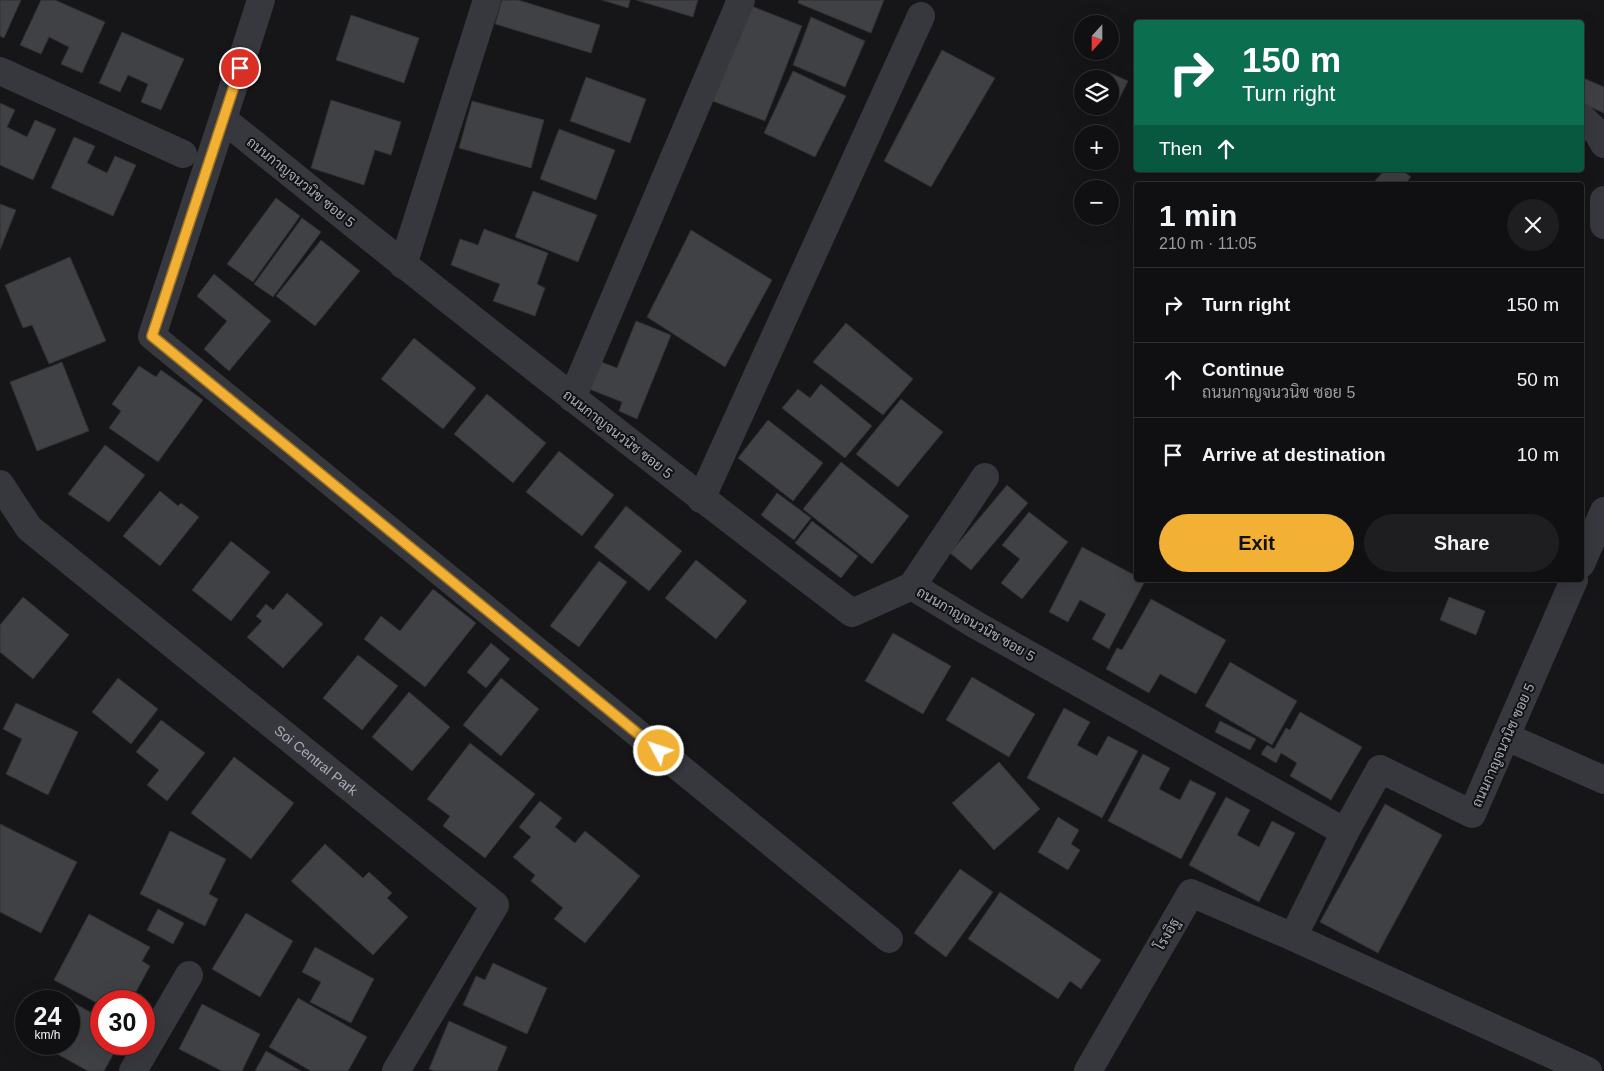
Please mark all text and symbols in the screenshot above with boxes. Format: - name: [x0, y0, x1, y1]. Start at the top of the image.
- north arrow: [1074, 15, 1119, 60]
- map controls: [1074, 15, 1119, 225]
- icon: right: [1159, 40, 1224, 105]
- text: 150 m: [1242, 40, 1341, 79]
- pin: [219, 47, 261, 89]
- icon: arrive: [226, 54, 254, 82]
- button: layers: [1074, 70, 1119, 115]
- text: Turn right: [1242, 81, 1335, 106]
- button: +: [1074, 125, 1119, 170]
- street label: ถนนกาญจนวนิช ซอย 5: [243, 134, 358, 231]
- icon: ahead: [1212, 135, 1240, 163]
- text: Then: [1159, 138, 1202, 159]
- button: −: [1074, 180, 1119, 225]
- text: 1 min: [1159, 199, 1237, 232]
- button: close: [1507, 199, 1559, 251]
- text: 210 m · 11:05: [1159, 235, 1257, 252]
- icon: right: [1159, 291, 1187, 319]
- text: Turn right: [1202, 294, 1290, 315]
- text: 150 m: [1506, 294, 1559, 315]
- text: Continue: [1202, 359, 1284, 380]
- icon: ahead: [1159, 366, 1187, 394]
- text: 50 m: [1517, 369, 1559, 390]
- text: ถนนกาญจนวนิช ซอย 5: [1202, 384, 1355, 401]
- street label: ถนนกาญจนวนิช ซอย 5: [560, 386, 676, 483]
- icon: arrive: [1159, 441, 1187, 469]
- text: Arrive at destination: [1202, 444, 1386, 465]
- text: 10 m: [1517, 444, 1559, 465]
- button: Exit: [1159, 514, 1354, 572]
- button: Share: [1364, 514, 1559, 572]
- street label: ถนนกาญจนวนิช ซอย 5: [913, 584, 1038, 665]
- street label: ถนนกาญจนวนิช ซอย 5: [1468, 680, 1539, 810]
- street label: Soi Central Park: [271, 722, 362, 799]
- position arrow: [632, 724, 684, 776]
- street label: โรงอิฐ: [1151, 915, 1183, 954]
- speed limit sign: 30: [90, 990, 155, 1055]
- text: 24: [34, 1002, 61, 1030]
- text: km/h: [34, 1028, 61, 1042]

